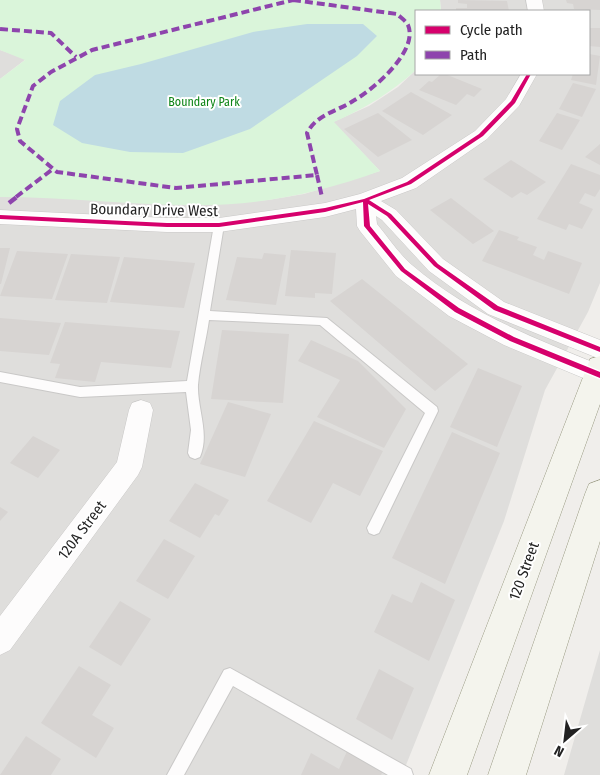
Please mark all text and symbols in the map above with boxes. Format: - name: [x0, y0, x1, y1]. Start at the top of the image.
- legend: [415, 10, 590, 75]
- text: Cycle path: [460, 21, 523, 39]
- text: Path: [460, 46, 487, 64]
- park label: Boundary Park: [168, 95, 240, 109]
- street label: Boundary Drive West: [90, 200, 218, 220]
- street label: 120A Street: [54, 497, 110, 563]
- street label: 120 Street: [505, 539, 543, 603]
- north arrow: [540, 715, 590, 765]
- text: N: [551, 742, 567, 761]

